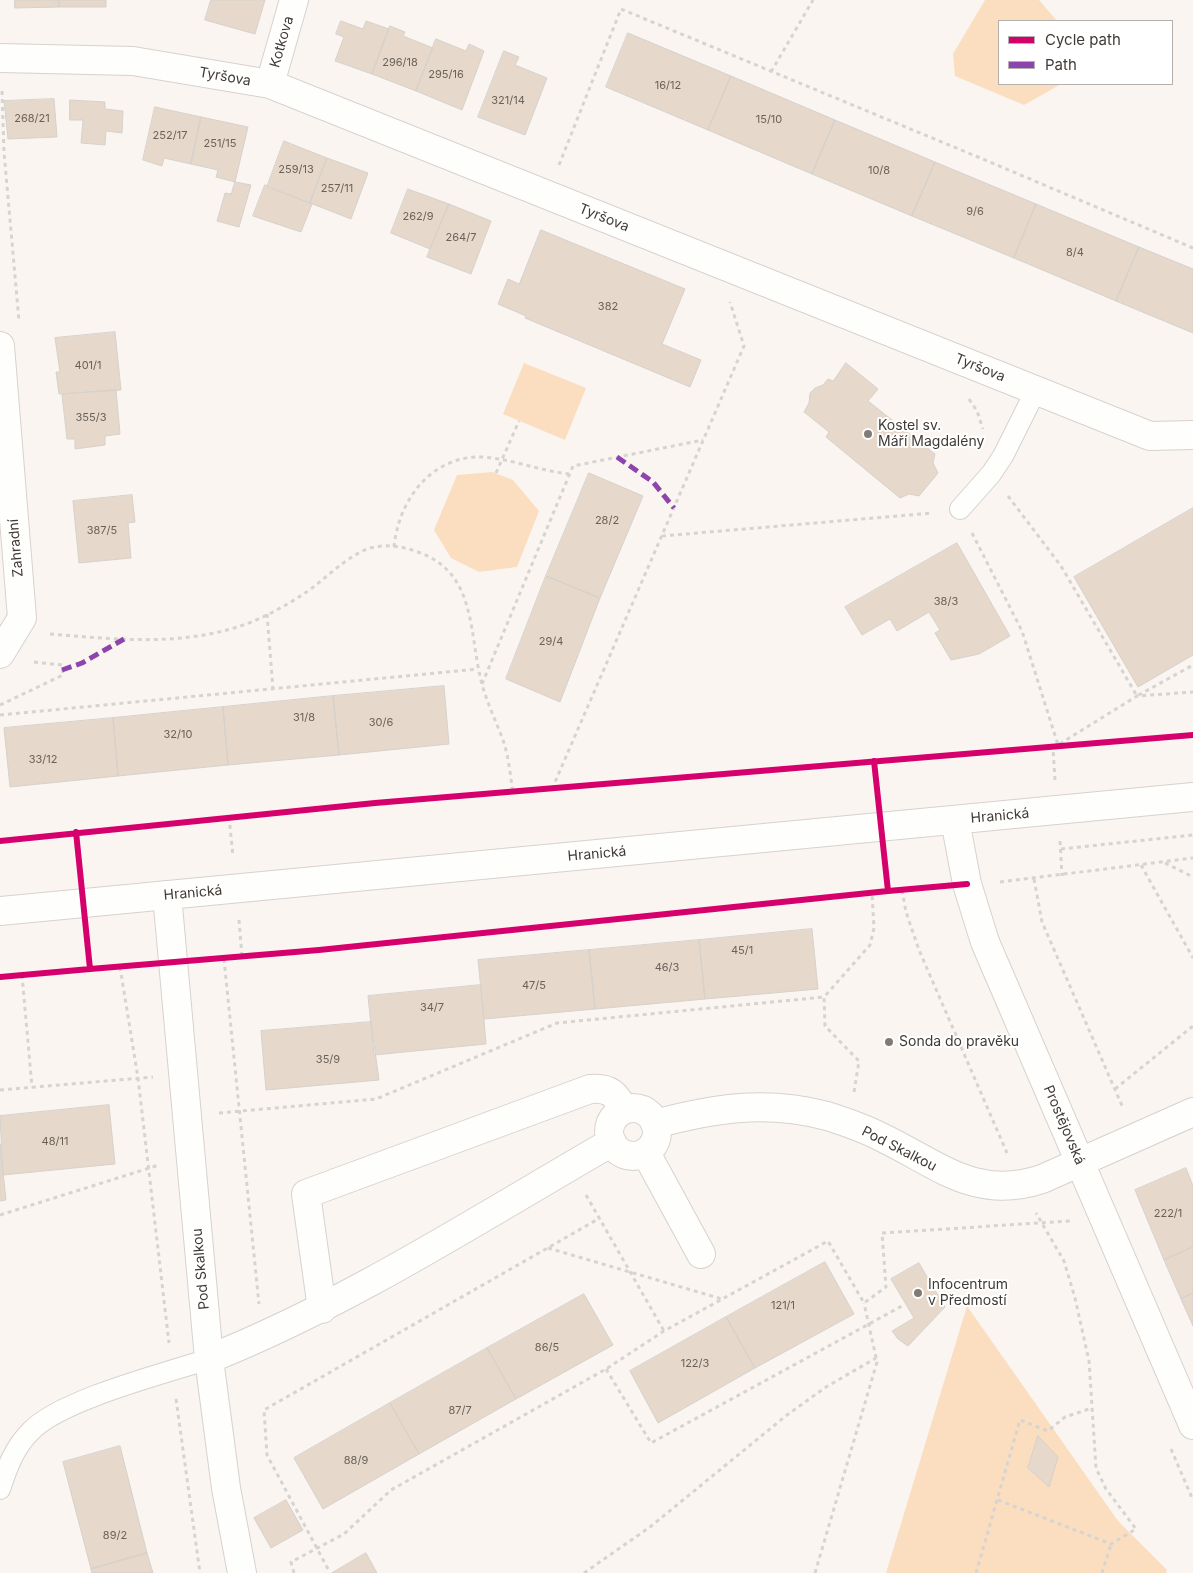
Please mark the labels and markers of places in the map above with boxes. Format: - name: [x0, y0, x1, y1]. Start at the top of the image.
- place label: Kostel sv. Máří Magdalény: [878, 418, 984, 451]
- marker: Kostel sv. Máří Magdalény: [862, 428, 874, 440]
- place label: Sonda do pravěku: [899, 1034, 1019, 1050]
- marker: Sonda do pravěku: [883, 1036, 895, 1048]
- place label: Infocentrum v Předmostí: [928, 1277, 1008, 1310]
- marker: Infocentrum v Předmostí: [912, 1287, 924, 1299]

